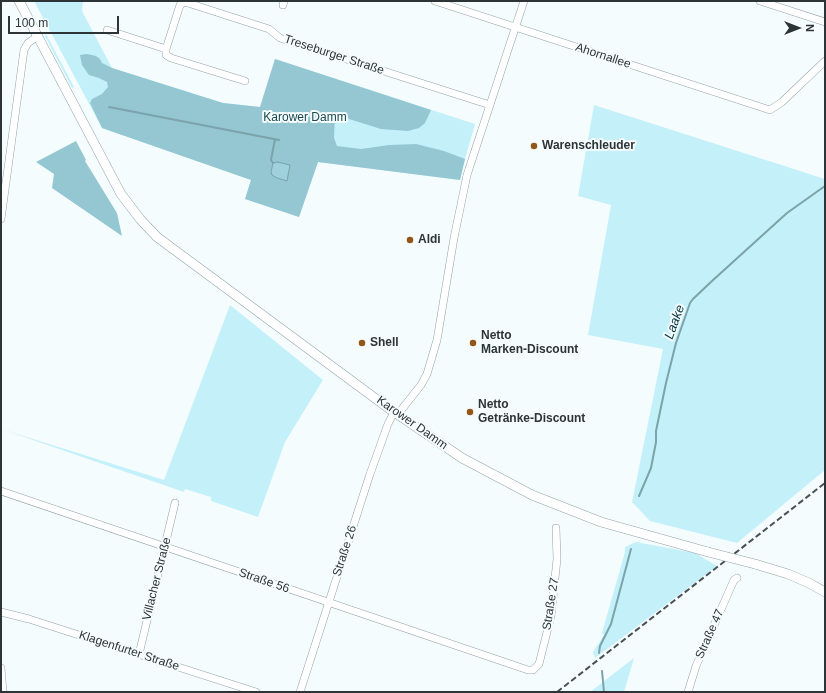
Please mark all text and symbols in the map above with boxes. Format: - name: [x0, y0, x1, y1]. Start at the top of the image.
- scale bar: [10, 8, 121, 34]
- north arrow: [778, 8, 818, 48]
- text: 100 m: [15, 16, 48, 30]
- text: N: [804, 24, 816, 32]
- street label: Treseburger Straße: [282, 32, 386, 78]
- street label: Ahornallee: [573, 40, 633, 72]
- park label: Karower Damm: [263, 111, 347, 125]
- place label: Warenschleuder: [542, 139, 635, 153]
- marker: Warenschleuder: [529, 141, 539, 151]
- place label: Aldi: [418, 233, 441, 247]
- marker: Aldi: [405, 235, 415, 245]
- water label: Laake: [662, 303, 688, 341]
- place label: Netto Marken-Discount: [481, 329, 578, 357]
- place label: Shell: [370, 336, 399, 350]
- marker: Shell: [357, 338, 367, 348]
- marker: Netto Marken-Discount: [468, 338, 478, 348]
- street label: Karower Damm: [374, 393, 450, 453]
- place label: Netto Getränke-Discount: [478, 398, 585, 426]
- marker: Netto Getränke-Discount: [465, 407, 475, 417]
- street label: Straße 26: [330, 524, 360, 578]
- street label: Villacher Straße: [140, 536, 174, 622]
- street label: Straße 56: [237, 566, 291, 596]
- street label: Straße 27: [540, 577, 562, 631]
- street label: Straße 47: [693, 607, 727, 661]
- street label: Klagenfurter Straße: [77, 628, 181, 674]

